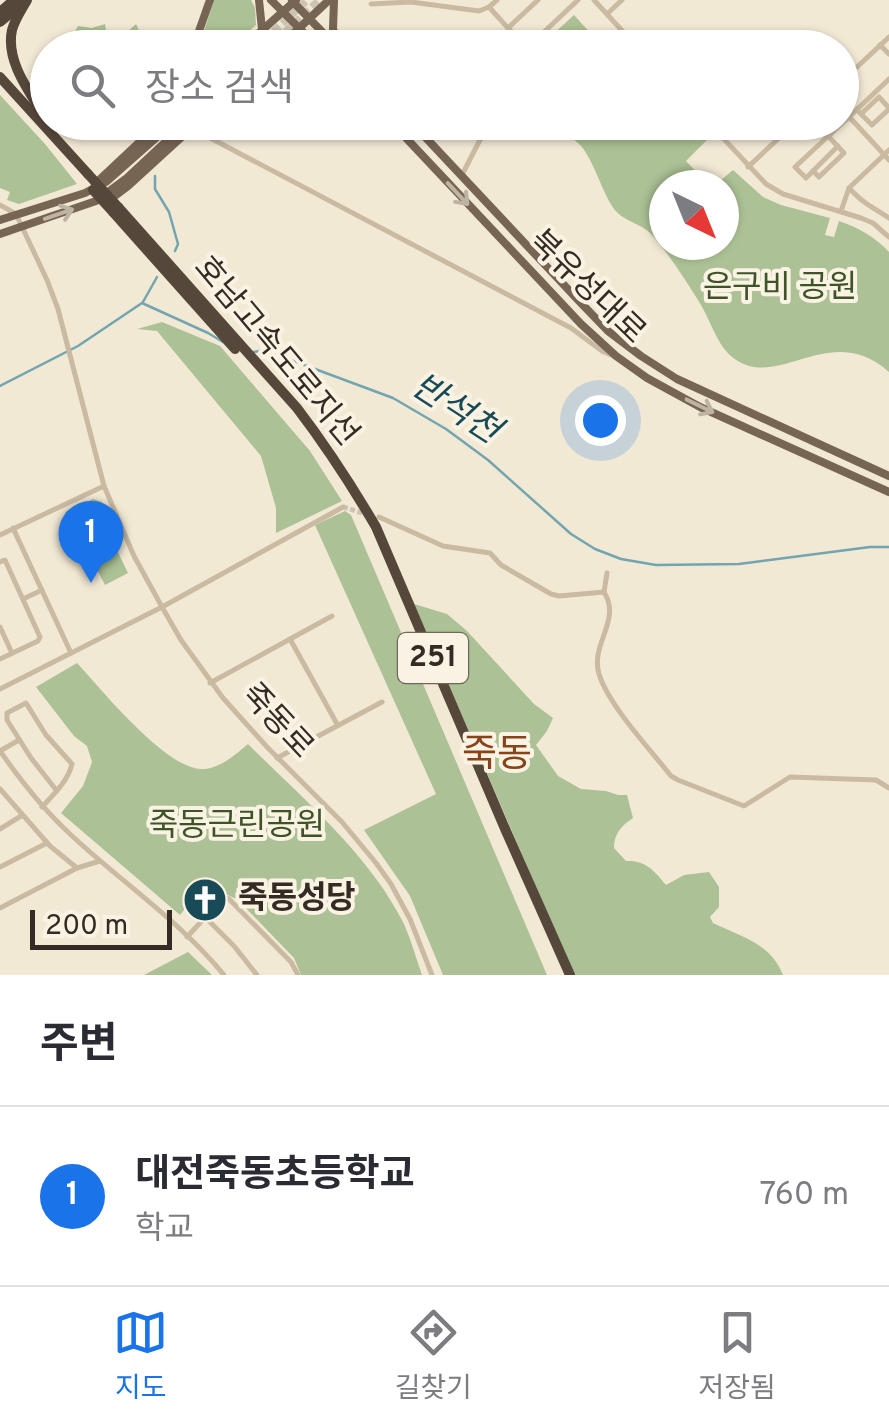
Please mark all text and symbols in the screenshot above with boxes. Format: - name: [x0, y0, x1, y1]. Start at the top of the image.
- search box: [30, 30, 859, 140]
- icon: search: [65, 58, 120, 113]
- text: 장소 검색: [145, 66, 294, 115]
- north arrow: [649, 170, 739, 260]
- one-way arrow: [446, 181, 469, 206]
- one-way arrow: [42, 203, 74, 221]
- street label: 북유성대로: [519, 222, 653, 354]
- street label: 호남고속도로지선: [184, 249, 366, 455]
- park label: 은구비 공원: [703, 269, 857, 309]
- water label: 반석천: [403, 365, 511, 457]
- your location: [575, 395, 626, 446]
- one-way arrow: [685, 397, 715, 416]
- pin: 1: [58, 500, 124, 583]
- road number: 251: [398, 633, 468, 683]
- street label: 죽동로: [231, 676, 321, 768]
- district label: 죽동: [462, 732, 532, 781]
- park label: 죽동근린공원: [149, 807, 325, 847]
- church icon: 죽동성당: [182, 877, 228, 923]
- place label: 죽동성당: [238, 880, 356, 920]
- scale bar: [30, 905, 172, 950]
- text: 200 m: [45, 909, 128, 945]
- text: 주변: [40, 1020, 117, 1073]
- text: 대전죽동초등학교: [135, 1152, 415, 1201]
- text: 1: [66, 1176, 79, 1216]
- text: 760 m: [760, 1176, 849, 1216]
- text: 학교: [135, 1210, 194, 1250]
- tab: 지도: [113, 1305, 168, 1408]
- tab: 길찾기: [395, 1305, 472, 1408]
- tab: 저장됨: [698, 1305, 776, 1408]

